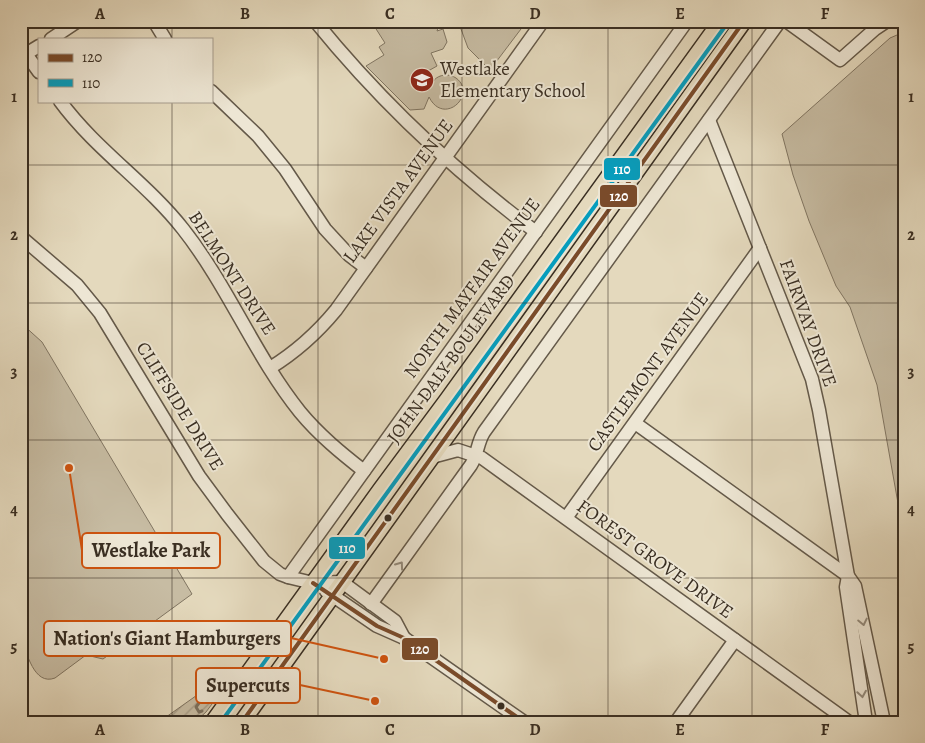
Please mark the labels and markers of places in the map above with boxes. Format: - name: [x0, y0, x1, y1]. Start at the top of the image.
- place label: Westlake Elementary School: [439, 56, 586, 104]
- school or university icon: Westlake Elementary School: [409, 67, 435, 93]
- unlabelled marker: [383, 513, 393, 523]
- callout: Westlake Park: [82, 533, 220, 568]
- callout: Nation's Giant Hamburgers: [44, 621, 291, 656]
- callout: Supercuts: [196, 668, 300, 703]
- unlabelled marker: [496, 701, 506, 711]

